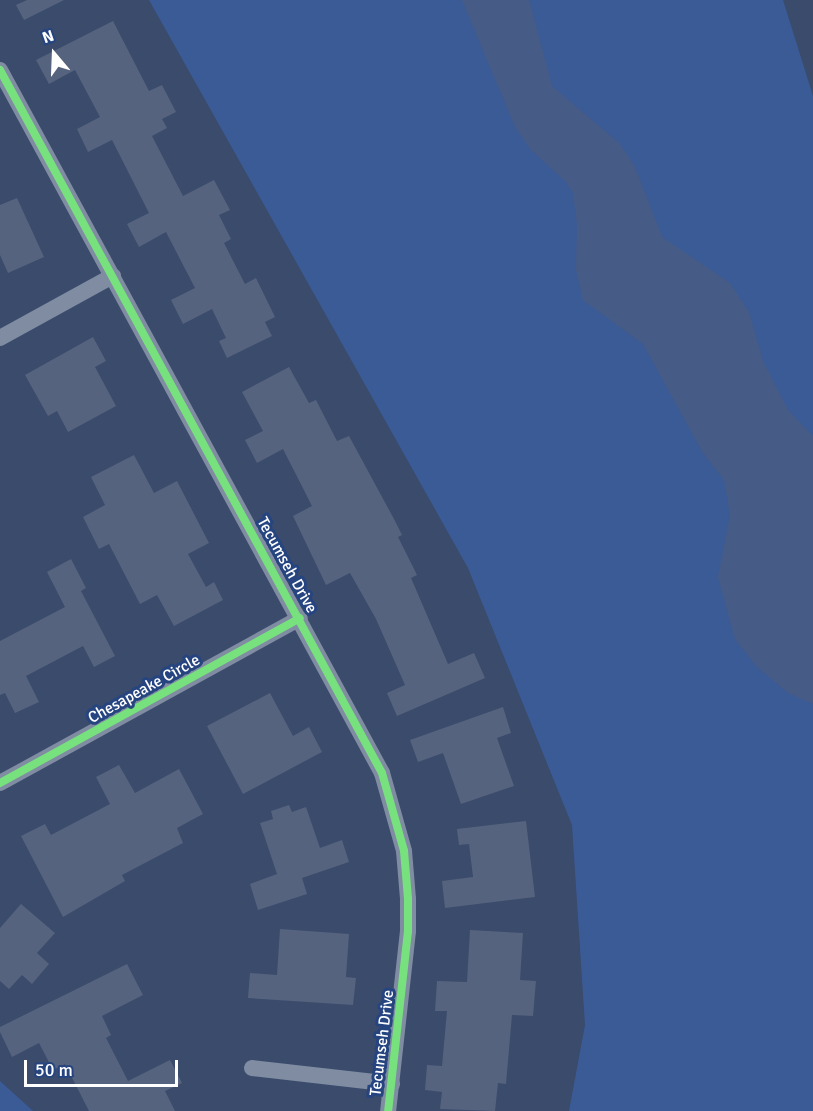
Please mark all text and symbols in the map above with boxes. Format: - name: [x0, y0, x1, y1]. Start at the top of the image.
- north arrow: [24, 24, 84, 84]
- text: N: [40, 26, 57, 48]
- street label: Tecumseh Drive: [253, 514, 321, 616]
- street label: Chesapeake Circle: [85, 650, 203, 728]
- street label: Tecumseh Drive: [366, 989, 398, 1097]
- scale bar: [27, 1048, 182, 1086]
- text: 50 m: [35, 1059, 73, 1081]

